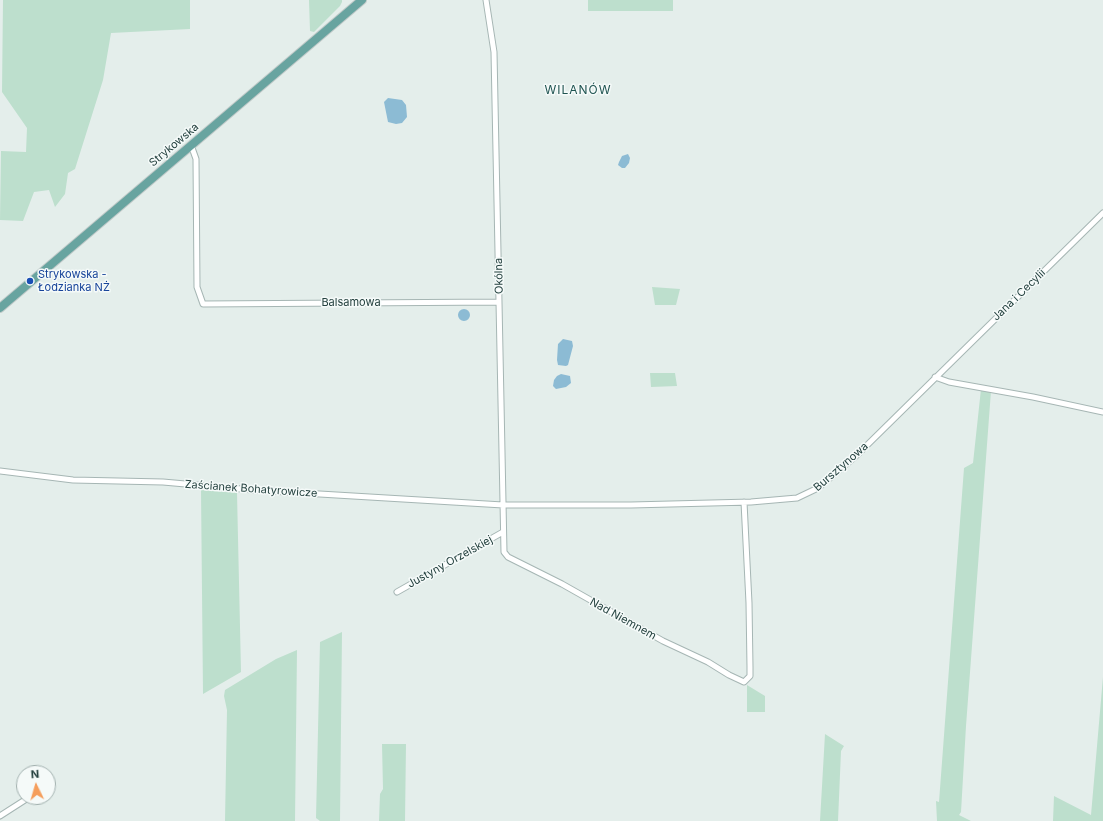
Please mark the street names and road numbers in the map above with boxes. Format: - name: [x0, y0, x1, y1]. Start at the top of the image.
- street label: Strykowska: [147, 121, 201, 169]
- street label: Okólna: [492, 258, 506, 294]
- street label: Jana i Cecylii: [990, 266, 1048, 324]
- street label: Balsamowa: [321, 296, 381, 310]
- street label: Bursztynowa: [811, 440, 871, 494]
- street label: Zaścianek Bohatyrowicze: [184, 478, 318, 500]
- street label: Justyny Orzelskiej: [405, 533, 495, 591]
- street label: Nad Niemnem: [588, 595, 658, 643]

